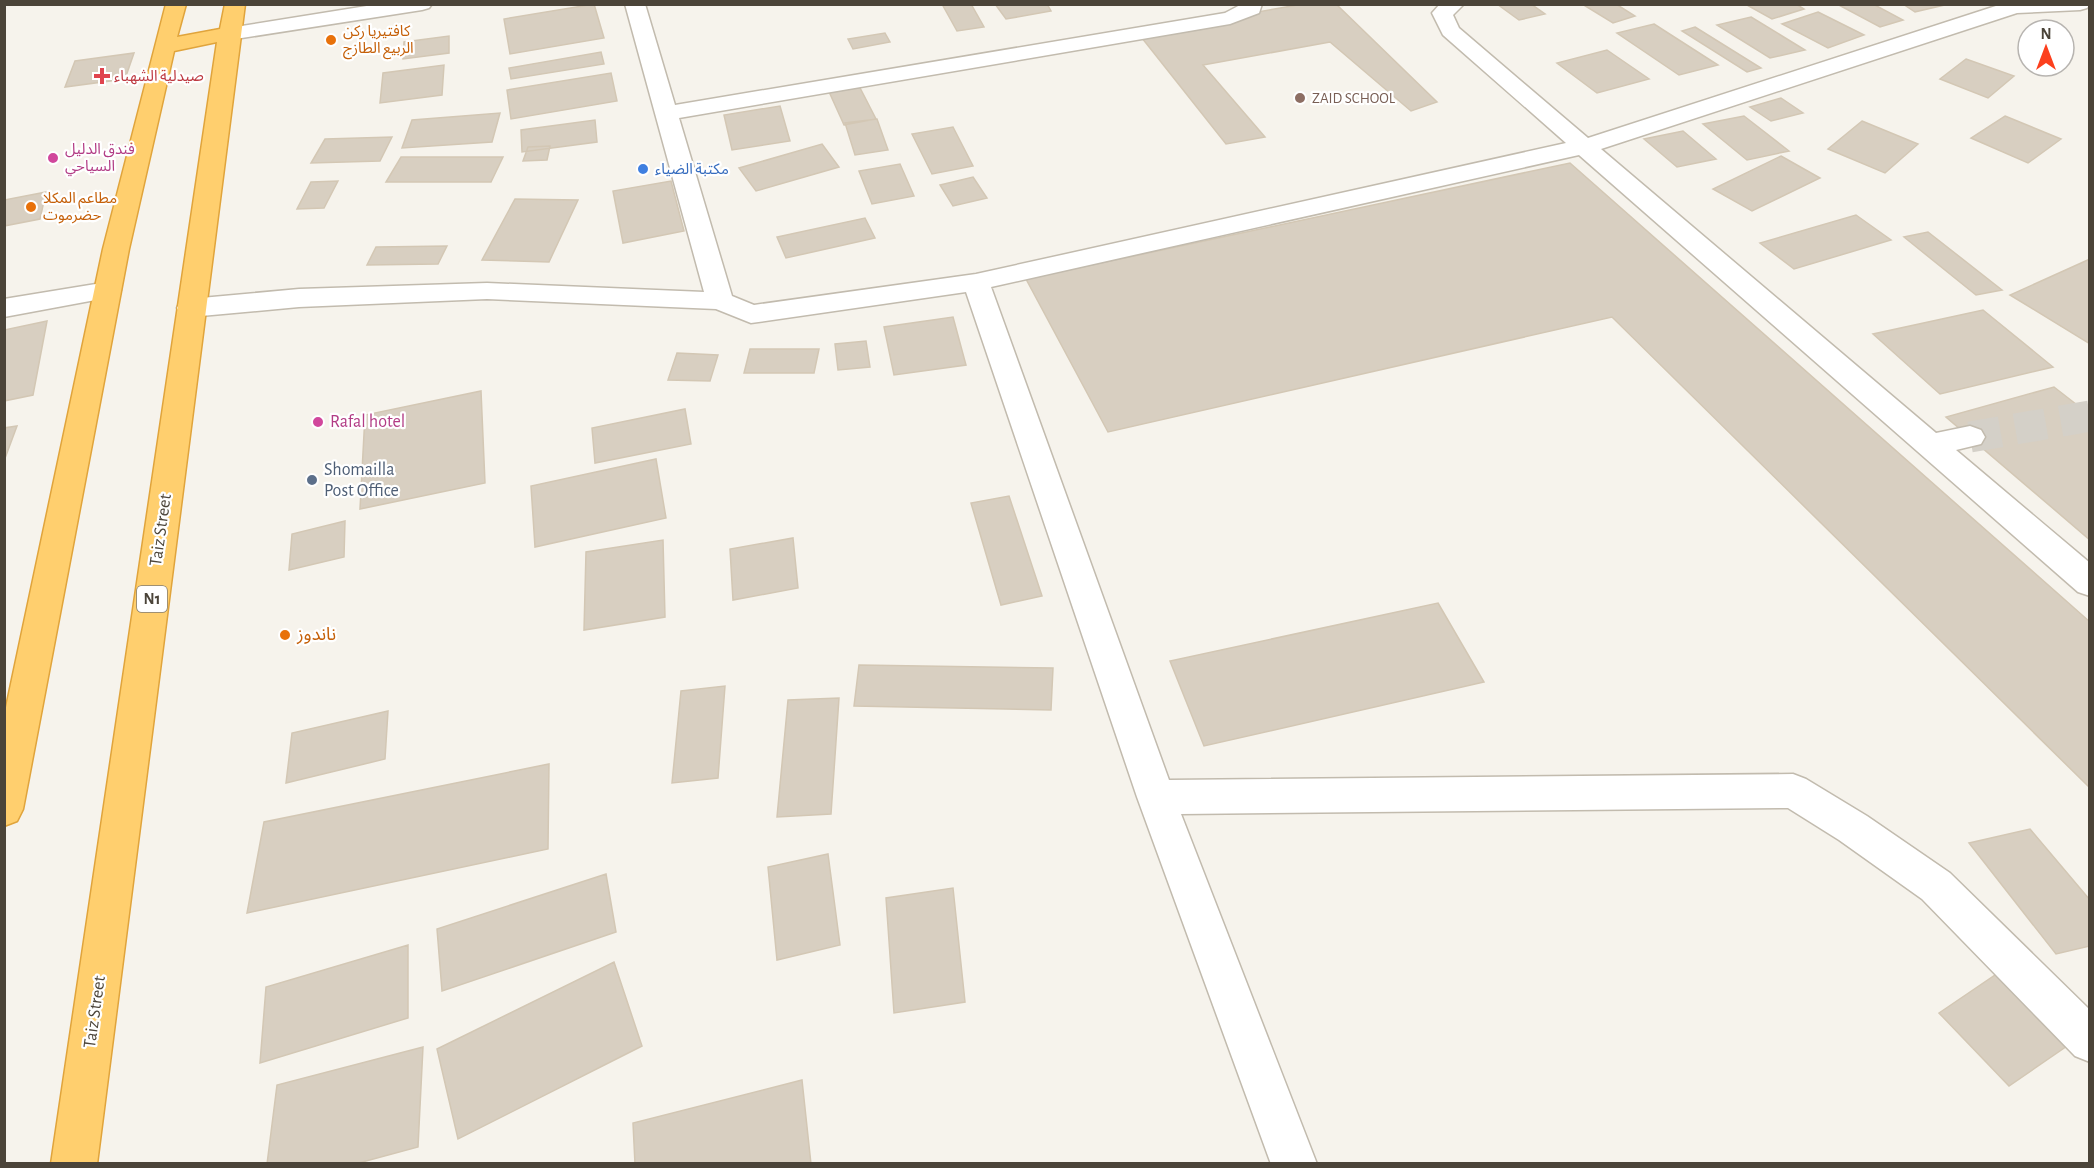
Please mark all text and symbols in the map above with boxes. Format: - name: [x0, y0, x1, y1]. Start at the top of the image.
- north arrow: [2016, 18, 2076, 78]
- place label: كافتيريا ركن الربيع الطازج: [343, 24, 414, 60]
- text: N: [2040, 26, 2052, 42]
- marker: كافتيريا ركن الربيع الطازج: [324, 33, 338, 47]
- marker: صيدلية الشهباء: [95, 69, 109, 83]
- place label: صيدلية الشهباء: [114, 69, 204, 85]
- marker: ZAID SCHOOL: [1293, 91, 1307, 105]
- place label: ZAID SCHOOL: [1312, 91, 1396, 106]
- place label: فندق الدليل السياحي: [65, 142, 135, 177]
- marker: فندق الدليل السياحي: [46, 151, 60, 165]
- marker: مكتبة الضياء: [636, 162, 650, 176]
- place label: مكتبة الضياء: [655, 162, 729, 177]
- place label: مطاعم المكلا حضرموت: [43, 191, 117, 224]
- marker: مطاعم المكلا حضرموت: [24, 200, 38, 214]
- place label: Rafal hotel: [330, 413, 405, 431]
- marker: Rafal hotel: [311, 415, 325, 429]
- place label: Shomailla Post Office: [324, 461, 399, 500]
- marker: Shomailla Post Office: [305, 473, 319, 487]
- street label: Taiz Street: [147, 492, 175, 567]
- road number: N1: [137, 586, 167, 612]
- place label: ناندوز: [296, 626, 336, 645]
- marker: ناندوز: [278, 628, 292, 642]
- street label: Taiz Street: [81, 974, 109, 1049]

